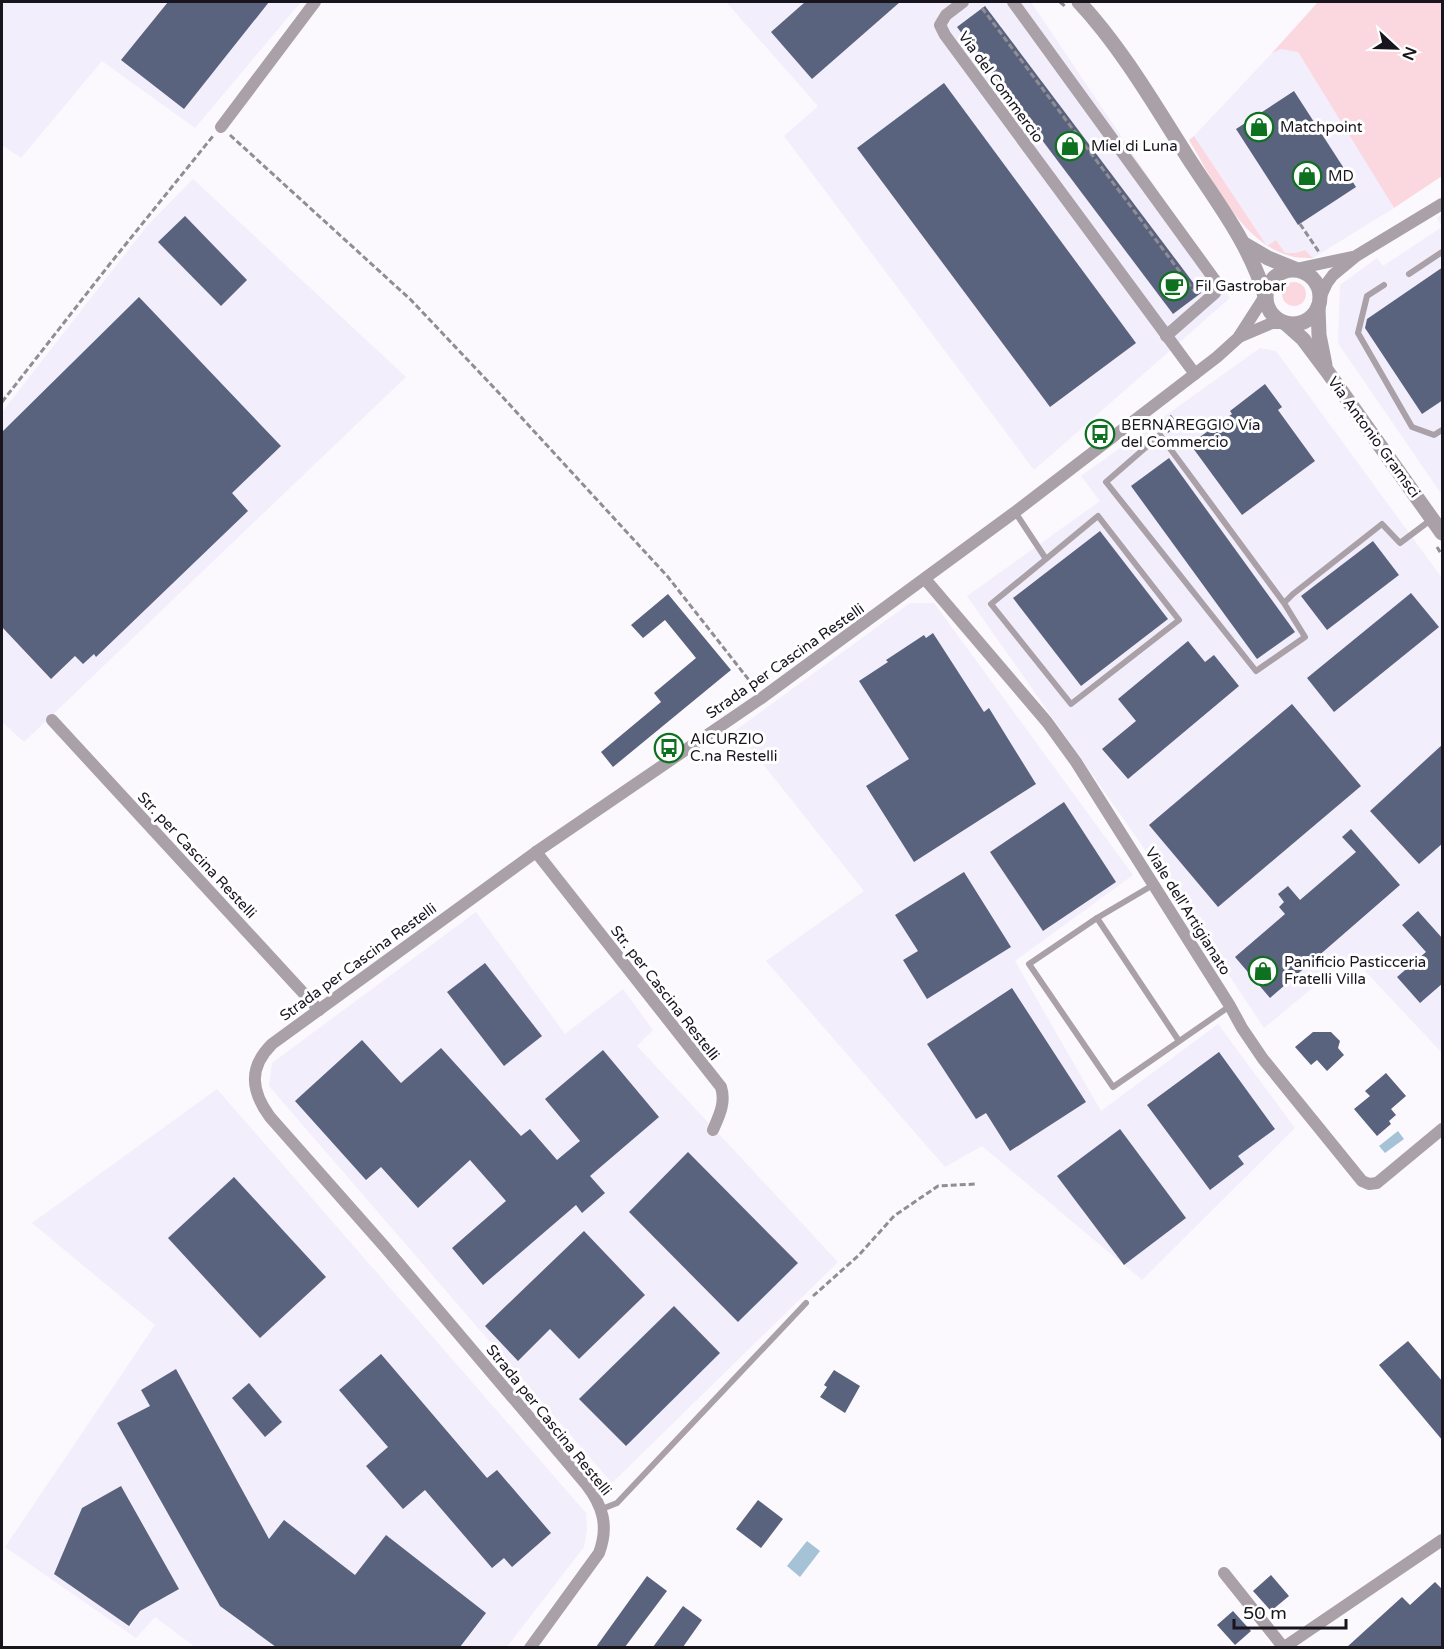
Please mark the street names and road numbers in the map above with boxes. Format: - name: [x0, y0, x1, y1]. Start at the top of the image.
- street label: Via del Commercio: [954, 28, 1048, 146]
- street label: Via Antonio Gramsci: [1324, 373, 1424, 501]
- street label: Strada per Cascina Restelli: [702, 599, 868, 723]
- street label: Str. per Cascina Restelli: [134, 788, 260, 922]
- street label: Viale dell'Artigianato: [1141, 844, 1235, 978]
- street label: Strada per Cascina Restelli: [276, 899, 440, 1025]
- street label: Str. per Cascina Restelli: [607, 922, 723, 1064]
- street label: Strada per Cascina Restelli: [483, 1341, 615, 1499]

